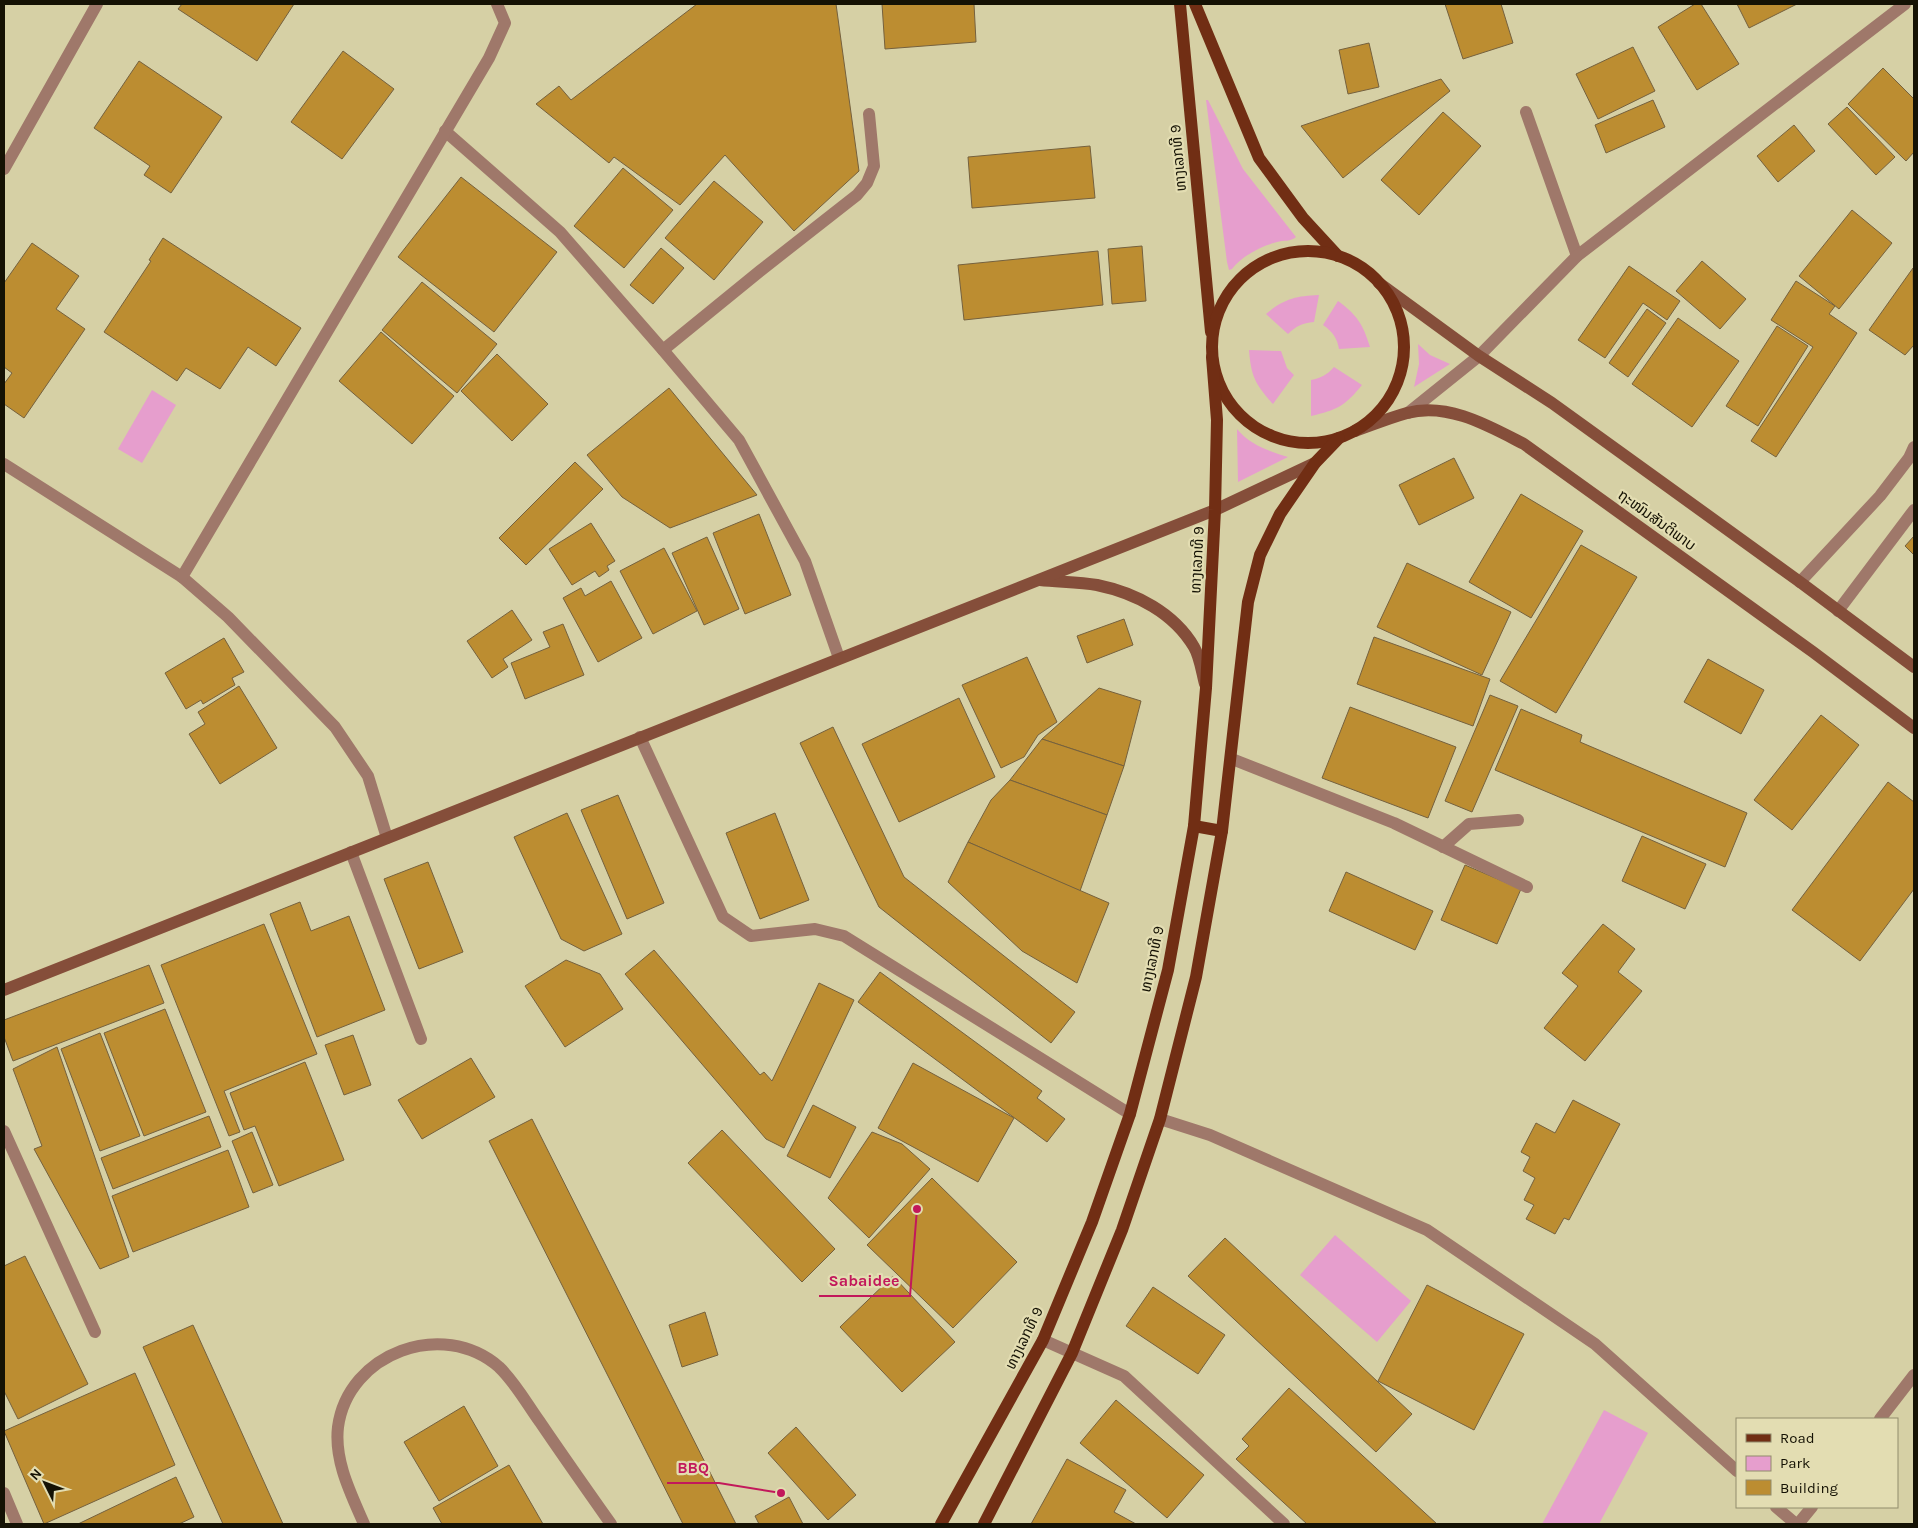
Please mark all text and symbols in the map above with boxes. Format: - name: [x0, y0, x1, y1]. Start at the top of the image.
- street label: ທາງເລກທີ 9: [1166, 124, 1190, 192]
- street label: ຖະໜົນສັນຕິພາບ: [1614, 486, 1700, 554]
- street label: ທາງເລກທີ 9: [1186, 526, 1208, 594]
- street label: ທາງເລກທີ 9: [1136, 924, 1168, 994]
- callout: Sabaidee: [819, 1265, 910, 1296]
- text: Sabaidee: [829, 1271, 899, 1290]
- street label: ທາງເລກທີ 9: [1001, 1304, 1047, 1372]
- legend: [1736, 1418, 1898, 1508]
- text: Road: [1780, 1429, 1815, 1447]
- callout: BBQ: [667, 1452, 719, 1483]
- text: Park: [1780, 1454, 1810, 1472]
- north arrow: [20, 1458, 70, 1508]
- text: BBQ: [677, 1458, 709, 1477]
- text: N: [26, 1465, 45, 1484]
- text: Building: [1780, 1479, 1838, 1497]

